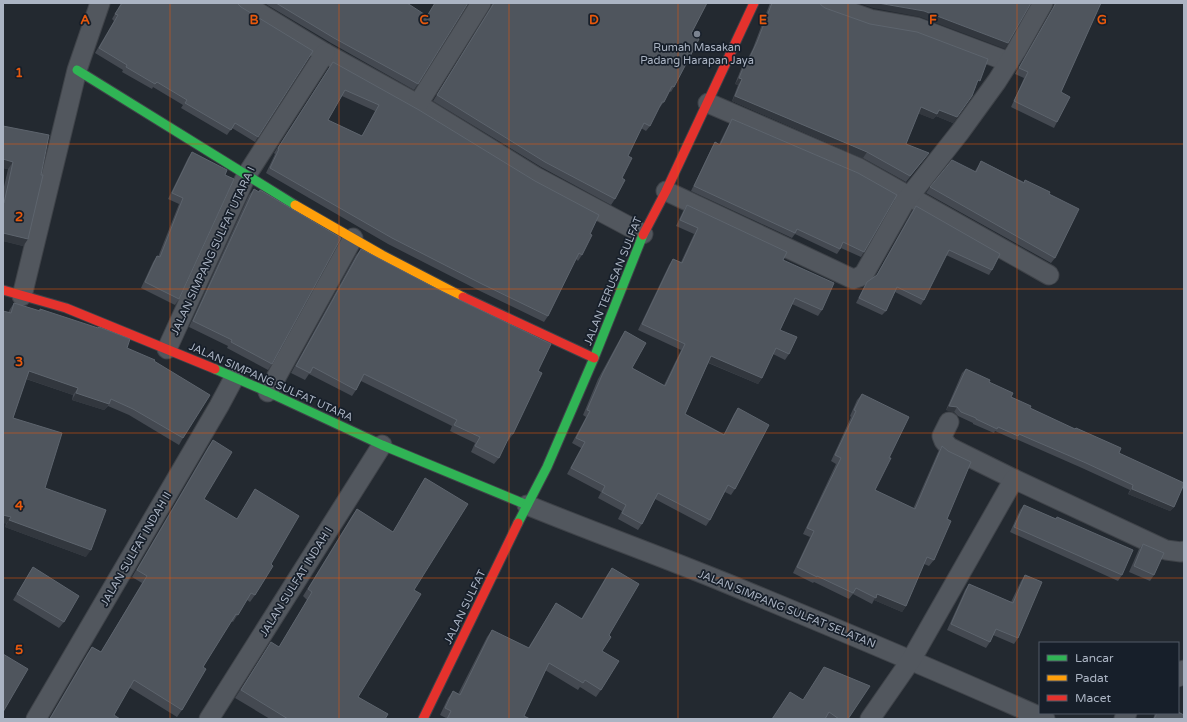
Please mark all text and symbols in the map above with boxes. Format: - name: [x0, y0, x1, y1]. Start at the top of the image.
- text: A: [80, 12, 90, 28]
- text: B: [249, 12, 259, 28]
- text: C: [419, 12, 429, 28]
- text: D: [589, 12, 599, 28]
- text: E: [759, 12, 767, 28]
- text: F: [929, 12, 937, 28]
- text: G: [1097, 12, 1107, 28]
- marker: Rumah Masakan Padang Harapan Jaya: [692, 29, 702, 39]
- place label: Rumah Masakan Padang Harapan Jaya: [640, 41, 754, 67]
- text: 1: [15, 65, 23, 81]
- street label: JALAN SIMPANG SULFAT UTARA I: [168, 165, 258, 337]
- text: 2: [15, 209, 23, 225]
- street label: JALAN TERUSAN SULFAT: [581, 214, 645, 347]
- street label: JALAN SIMPANG SULFAT UTARA: [187, 340, 355, 424]
- text: 3: [15, 354, 23, 370]
- street label: JALAN SULFAT INDAH II: [98, 490, 174, 608]
- text: 4: [15, 498, 24, 514]
- street label: JALAN SULFAT INDAH I: [257, 525, 335, 639]
- street label: JALAN SULFAT: [441, 567, 489, 646]
- street label: JALAN SIMPANG SULFAT SELATAN: [696, 567, 878, 651]
- text: 5: [15, 642, 23, 658]
- legend: [1039, 642, 1179, 714]
- text: Lancar: [1075, 651, 1114, 665]
- text: Padat: [1075, 671, 1109, 685]
- text: Macet: [1075, 691, 1111, 705]

